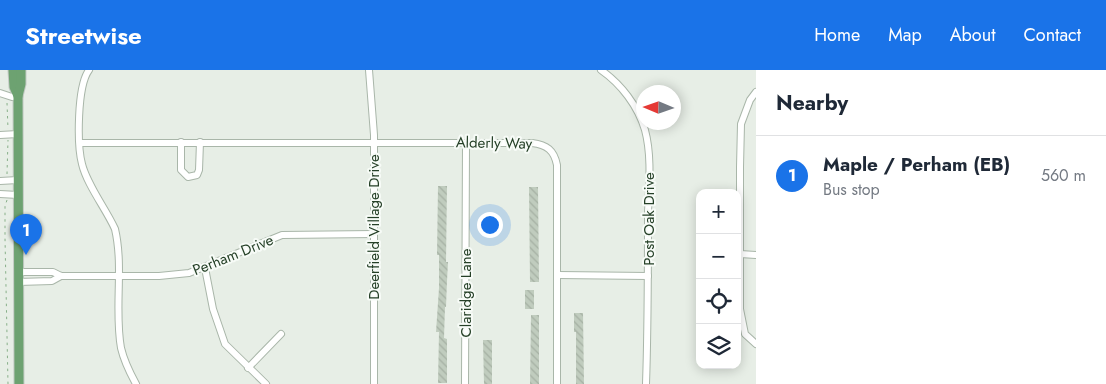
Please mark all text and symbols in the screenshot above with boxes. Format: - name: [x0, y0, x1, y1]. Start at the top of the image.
- text: Streetwise: [25, 18, 142, 53]
- text: Home: [814, 22, 860, 48]
- text: Map: [888, 22, 922, 48]
- text: About: [950, 22, 995, 48]
- text: Contact: [1023, 22, 1081, 48]
- north arrow: [636, 85, 681, 130]
- text: Nearby: [776, 88, 848, 118]
- street label: Alderly Way: [456, 131, 533, 155]
- text: Maple / Perham (EB): [823, 151, 1010, 178]
- street label: Deerfield Village Drive: [363, 154, 385, 300]
- text: 1: [788, 164, 796, 187]
- text: 560 m: [1041, 164, 1086, 187]
- street label: Post Oak Drive: [638, 172, 660, 266]
- text: Bus stop: [823, 178, 880, 201]
- map controls: [696, 189, 741, 369]
- button: +: [696, 189, 741, 234]
- your location: [477, 212, 503, 238]
- pin: 1: [10, 214, 42, 255]
- street label: Perham Drive: [189, 229, 277, 281]
- button: −: [696, 234, 741, 279]
- street label: Claridge Lane: [455, 248, 477, 337]
- button: locate: [696, 279, 741, 324]
- button: layers: [696, 324, 741, 369]

